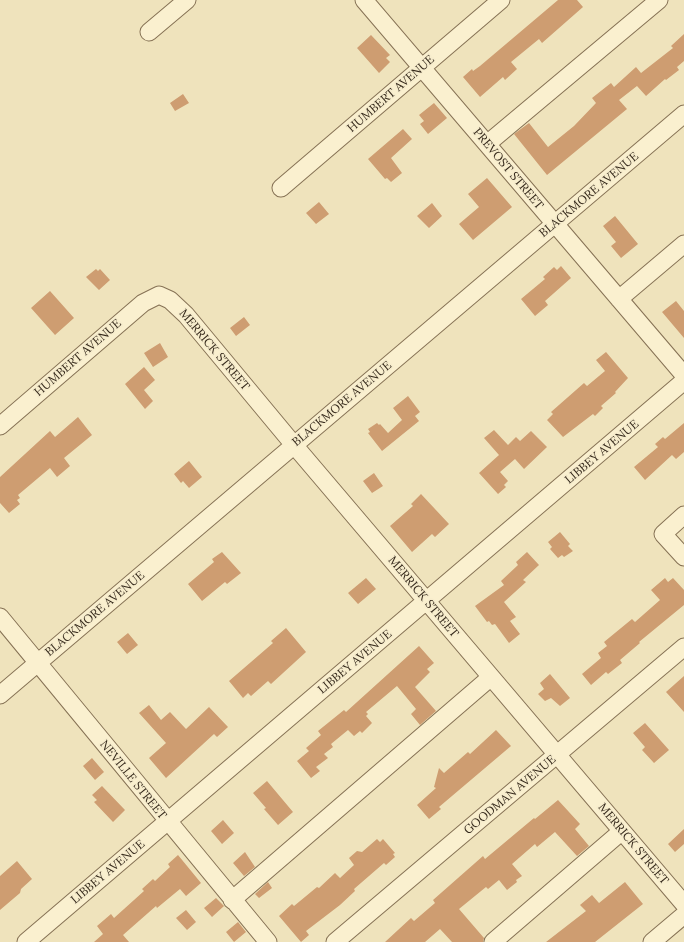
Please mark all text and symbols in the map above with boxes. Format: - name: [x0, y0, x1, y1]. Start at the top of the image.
- street label: HUMBERT AVENUE: [345, 52, 437, 136]
- street label: PREVOST STREET: [470, 125, 546, 213]
- street label: BLACKMORE AVENUE: [536, 149, 642, 241]
- street label: MERRICK STREET: [176, 306, 252, 394]
- street label: HUMBERT AVENUE: [32, 316, 124, 400]
- street label: BLACKMORE AVENUE: [289, 358, 395, 450]
- street label: LIBBEY AVENUE: [562, 417, 642, 487]
- street label: MERRICK STREET: [385, 553, 461, 641]
- street label: BLACKMORE AVENUE: [42, 568, 148, 660]
- street label: LIBBEY AVENUE: [315, 627, 395, 697]
- street label: NEVILLE STREET: [97, 738, 169, 822]
- street label: GOODMAN AVENUE: [461, 752, 559, 838]
- street label: MERRICK STREET: [595, 800, 671, 888]
- street label: LIBBEY AVENUE: [68, 837, 148, 907]

